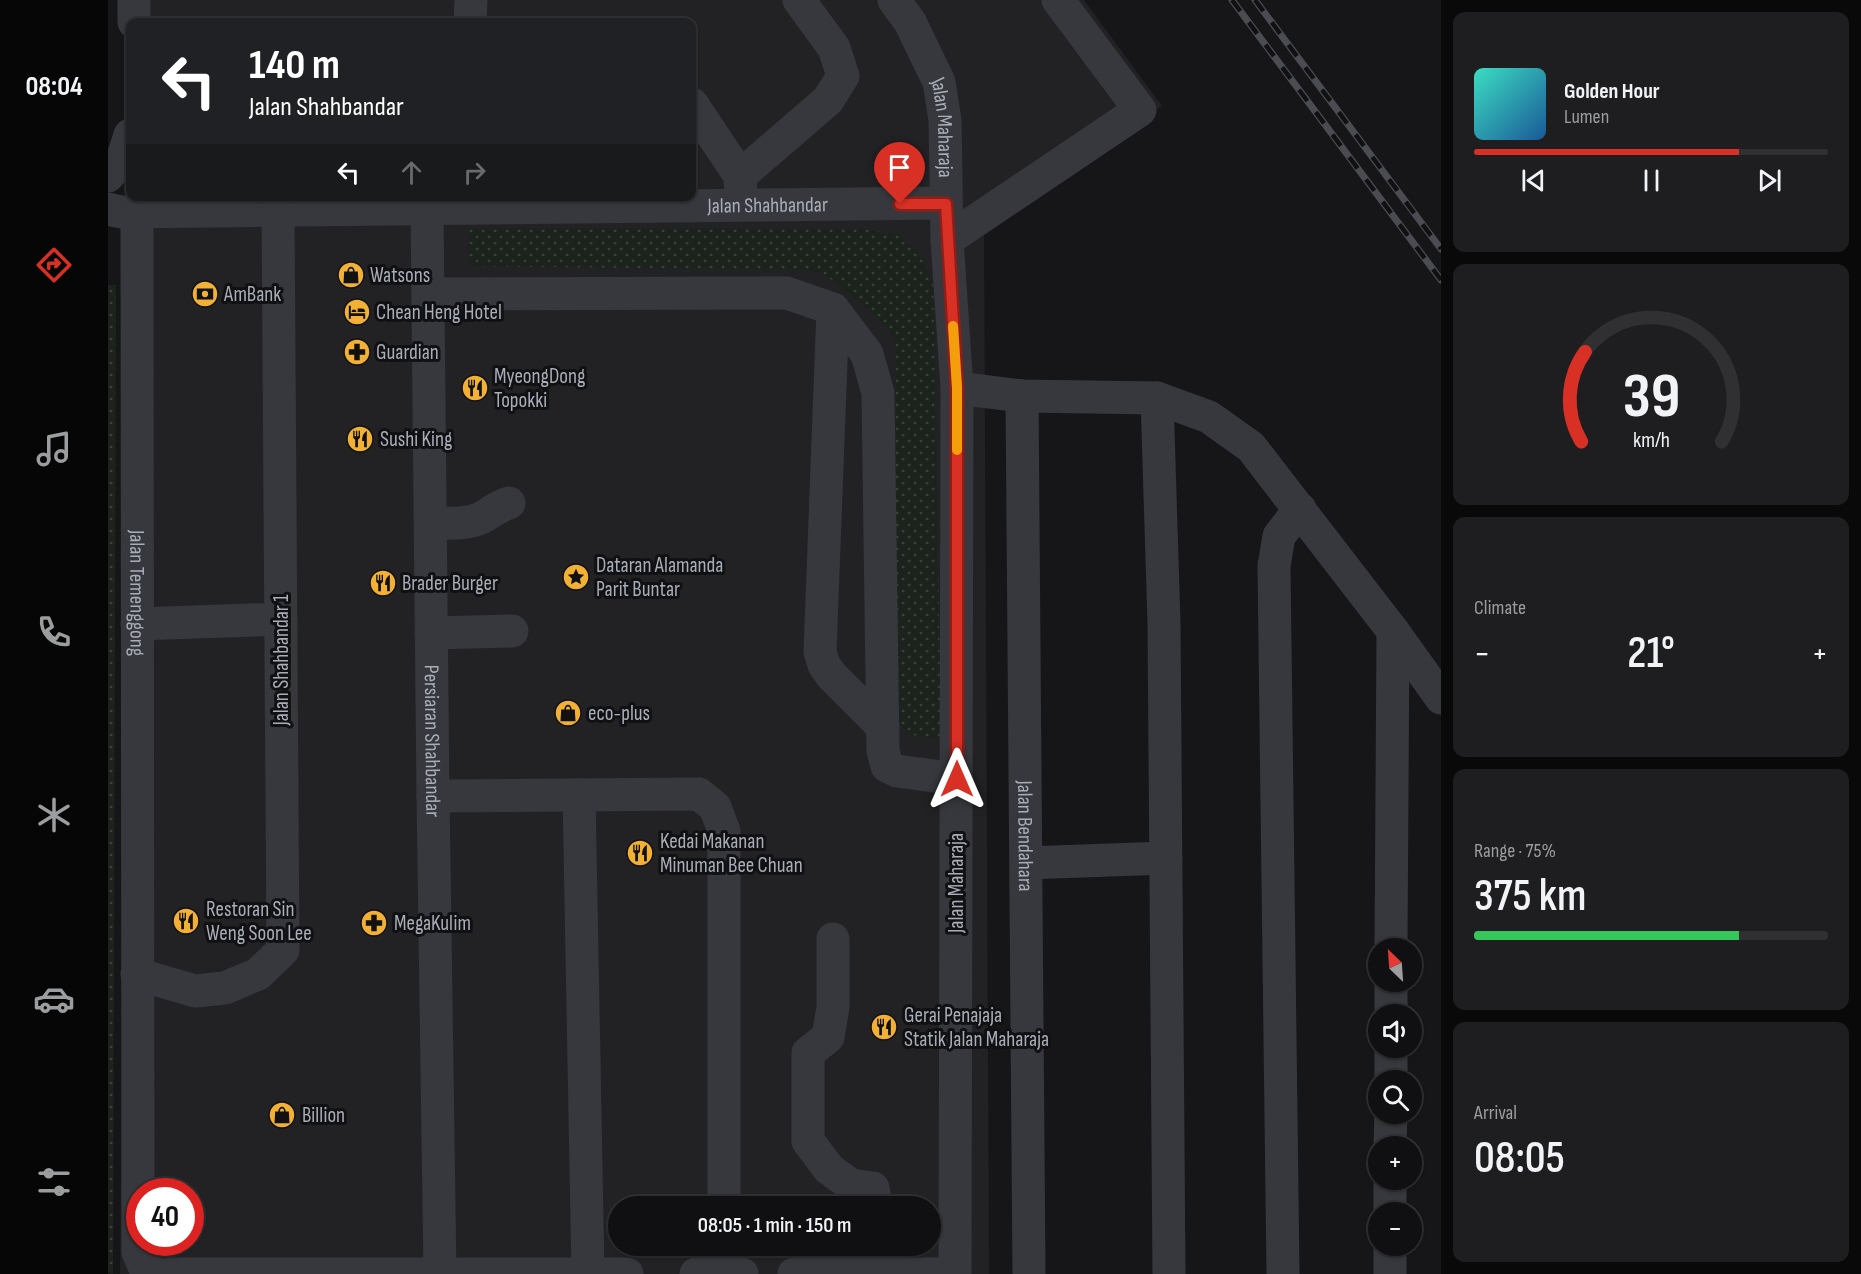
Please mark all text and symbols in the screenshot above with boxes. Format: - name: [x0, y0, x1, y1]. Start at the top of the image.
- text: 140 m: [249, 40, 340, 91]
- icon: left: [150, 42, 228, 120]
- text: 08:04: [25, 71, 83, 103]
- street label: Jalan Maharaja: [926, 72, 958, 178]
- text: Golden Hour: [1564, 78, 1660, 105]
- text: Jalan Shahbandar: [249, 91, 404, 123]
- text: Lumen: [1564, 105, 1609, 129]
- pin: [874, 142, 925, 204]
- icon: arrive: [883, 151, 916, 184]
- icon: left: [332, 156, 365, 189]
- icon: ahead: [395, 156, 428, 189]
- icon: right: [458, 156, 491, 189]
- icon: previous: [1517, 164, 1550, 197]
- icon: pause: [1635, 164, 1668, 197]
- icon: next: [1753, 164, 1786, 197]
- street label: Jalan Shahbandar: [706, 192, 828, 218]
- icon: directions: [33, 244, 75, 286]
- shop icon: Watsons: [336, 260, 366, 290]
- place label: Watsons: [370, 263, 430, 288]
- bank icon: AmBank: [190, 279, 220, 309]
- place label: AmBank: [223, 282, 281, 307]
- hotel icon: Chean Heng Hotel: [342, 297, 372, 327]
- place label: Chean Heng Hotel: [376, 300, 502, 325]
- pharmacy icon: Guardian: [342, 337, 372, 367]
- place label: Guardian: [376, 340, 439, 365]
- text: 39: [1622, 360, 1680, 435]
- place label: MyeongDong Topokki: [494, 364, 585, 413]
- restaurant icon: MyeongDong Topokki: [460, 373, 490, 403]
- restaurant icon: Sushi King: [345, 424, 375, 454]
- place label: Sushi King: [380, 427, 452, 452]
- icon: music: [33, 428, 75, 470]
- text: km/h: [1632, 428, 1670, 453]
- street label: Jalan Temenggong: [125, 529, 150, 656]
- place label: Dataran Alamanda Parit Buntar: [596, 553, 723, 602]
- place icon: Dataran Alamanda Parit Buntar: [561, 562, 591, 592]
- restaurant icon: Brader Burger: [368, 568, 398, 598]
- place label: Brader Burger: [402, 571, 498, 596]
- street label: Jalan Shahbandar 1: [269, 594, 294, 727]
- text: Climate: [1474, 596, 1526, 620]
- icon: phone: [33, 611, 75, 653]
- text: 21°: [1627, 626, 1675, 681]
- text: −: [1474, 634, 1490, 674]
- text: +: [1812, 634, 1828, 674]
- street label: Persiaran Shahbandar: [419, 665, 446, 817]
- shop icon: eco-plus: [553, 698, 583, 728]
- place label: eco-plus: [588, 701, 650, 726]
- position arrow: [925, 747, 989, 811]
- street label: Jalan Bendahara: [1013, 779, 1038, 892]
- icon: climate: [33, 794, 75, 836]
- place label: Kedai Makanan Minuman Bee Chuan: [660, 829, 803, 878]
- street label: Jalan Maharaja: [944, 833, 969, 934]
- restaurant icon: Kedai Makanan Minuman Bee Chuan: [625, 838, 655, 868]
- text: Range · 75%: [1474, 839, 1556, 863]
- text: 375 km: [1474, 869, 1586, 924]
- place label: Restoran Sin Weng Soon Lee: [206, 897, 312, 946]
- restaurant icon: Restoran Sin Weng Soon Lee: [171, 906, 201, 936]
- pharmacy icon: MegaKulim: [359, 908, 389, 938]
- place label: MegaKulim: [394, 911, 471, 936]
- north arrow: [1368, 938, 1422, 992]
- map controls: [1368, 938, 1422, 1256]
- icon: car: [33, 978, 75, 1020]
- place label: Gerai Penajaja Statik Jalan Maharaja: [904, 1003, 1049, 1052]
- button: sound: [1368, 1004, 1422, 1058]
- restaurant icon: Gerai Penajaja Statik Jalan Maharaja: [869, 1012, 899, 1042]
- button: search: [1368, 1070, 1422, 1124]
- shop icon: Billion: [267, 1100, 297, 1130]
- text: Arrival: [1474, 1101, 1517, 1125]
- place label: Billion: [302, 1103, 345, 1128]
- text: 08:05: [1474, 1131, 1565, 1186]
- button: +: [1368, 1136, 1422, 1190]
- icon: filters: [33, 1161, 75, 1203]
- speed limit sign: 40: [126, 1178, 204, 1256]
- button: −: [1368, 1202, 1422, 1256]
- text: 08:05 · 1 min · 150 m: [698, 1212, 851, 1239]

